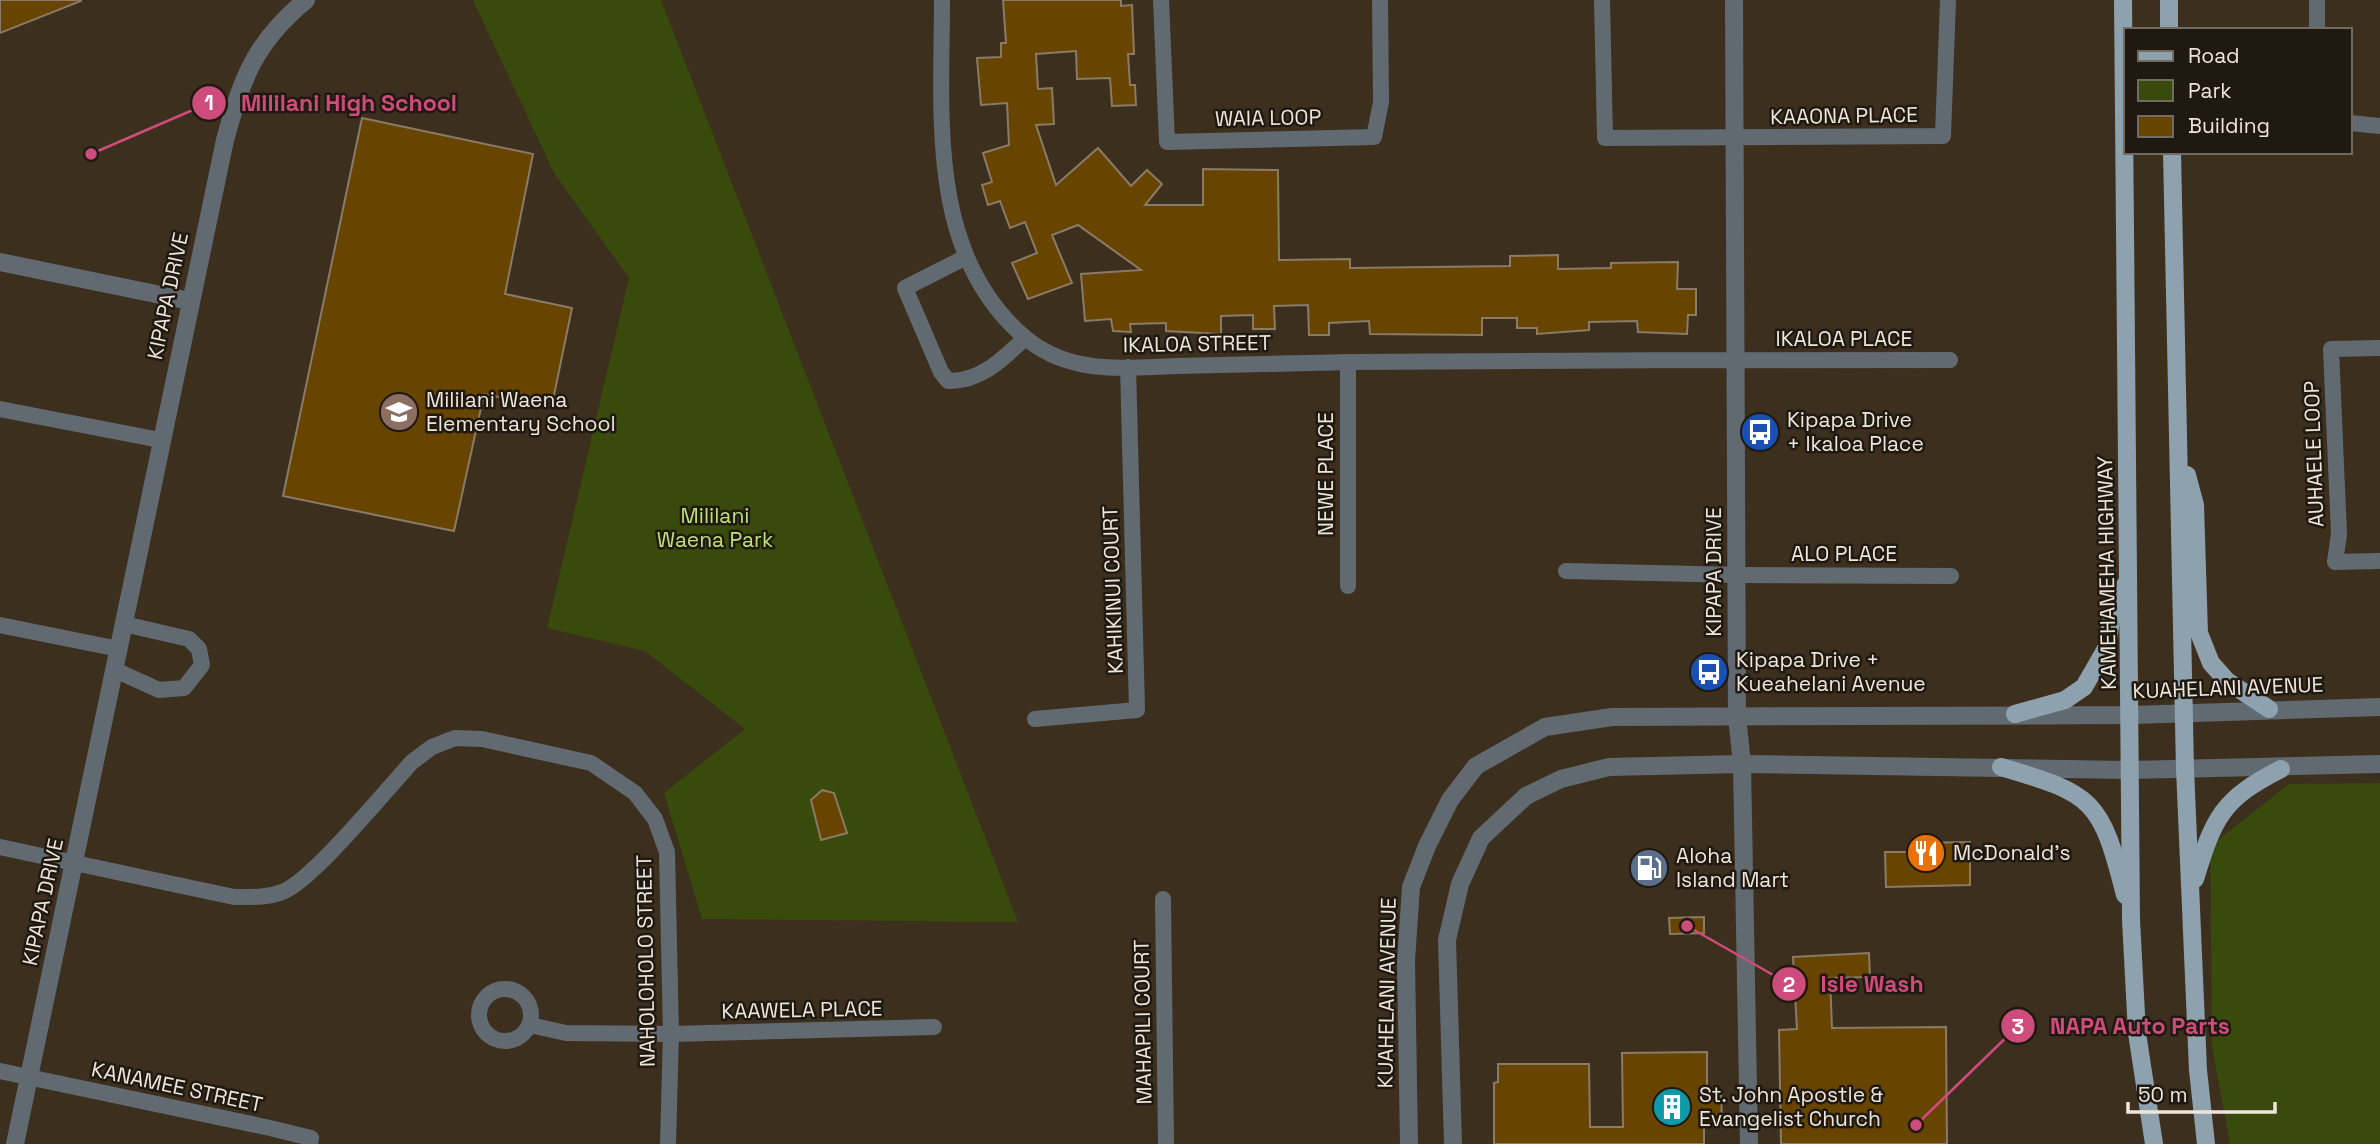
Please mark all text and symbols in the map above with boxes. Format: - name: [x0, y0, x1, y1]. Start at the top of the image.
- legend: [2124, 28, 2352, 154]
- text: Road: [2188, 42, 2240, 69]
- text: Park: [2188, 77, 2232, 104]
- callout: Mililani High School: [192, 81, 471, 125]
- text: Mililani High School: [241, 88, 457, 118]
- text: 1: [204, 89, 214, 116]
- street label: KAAONA PLACE: [1770, 101, 1918, 130]
- street label: WAIA LOOP: [1215, 103, 1321, 132]
- text: Building: [2188, 112, 2270, 139]
- street label: KIPAPA DRIVE: [141, 230, 194, 362]
- street label: IKALOA PLACE: [1776, 325, 1912, 352]
- street label: IKALOA STREET: [1123, 329, 1271, 358]
- street label: AUHAELE LOOP: [2297, 380, 2330, 528]
- place label: Mililani Waena Elementary School: [426, 386, 616, 437]
- school or university icon: Mililani Waena Elementary School: [378, 391, 420, 433]
- place label: Kipapa Drive + Ikaloa Place: [1787, 406, 1924, 457]
- bus stop icon: Kipapa Drive + Ikaloa Place: [1739, 411, 1781, 453]
- street label: NEWE PLACE: [1312, 412, 1339, 536]
- street label: KAMEHAMEHA HIGHWAY: [2091, 456, 2122, 690]
- park label: Mililani Waena Park: [657, 502, 773, 553]
- street label: KAHIKINUI COURT: [1096, 505, 1129, 675]
- street label: KIPAPA DRIVE: [1700, 507, 1727, 637]
- street label: ALO PLACE: [1791, 540, 1897, 567]
- place label: Kipapa Drive + Kueahelani Avenue: [1736, 646, 1926, 697]
- bus stop icon: Kipapa Drive + Kueahelani Avenue: [1688, 651, 1730, 693]
- street label: KUAHELANI AVENUE: [2132, 671, 2324, 704]
- restaurant icon: McDonald's: [1905, 832, 1947, 874]
- street label: KIPAPA DRIVE: [16, 836, 69, 968]
- place label: McDonald's: [1953, 839, 2071, 866]
- place label: Aloha Island Mart: [1676, 842, 1789, 893]
- fuel station icon: Aloha Island Mart: [1628, 847, 1670, 889]
- street label: NAHOLOHOLO STREET: [630, 855, 661, 1067]
- street label: KUAHELANI AVENUE: [1371, 897, 1402, 1089]
- street label: MAHAPILI COURT: [1128, 939, 1157, 1105]
- callout: Isle Wash: [1772, 962, 1938, 1006]
- text: Isle Wash: [1820, 969, 1924, 999]
- text: 2: [1783, 971, 1795, 998]
- street label: KAAWELA PLACE: [721, 995, 883, 1024]
- callout: NAPA Auto Parts: [2001, 1004, 2244, 1048]
- text: NAPA Auto Parts: [2050, 1011, 2230, 1041]
- text: 3: [2012, 1013, 2024, 1040]
- street label: KANAMEE STREET: [89, 1055, 265, 1118]
- scale bar: [2128, 1070, 2275, 1114]
- place label: St. John Apostle & Evangelist Church: [1699, 1081, 1883, 1132]
- text: 50 m: [2138, 1081, 2188, 1108]
- building icon: St. John Apostle & Evangelist Church: [1651, 1086, 1693, 1128]

